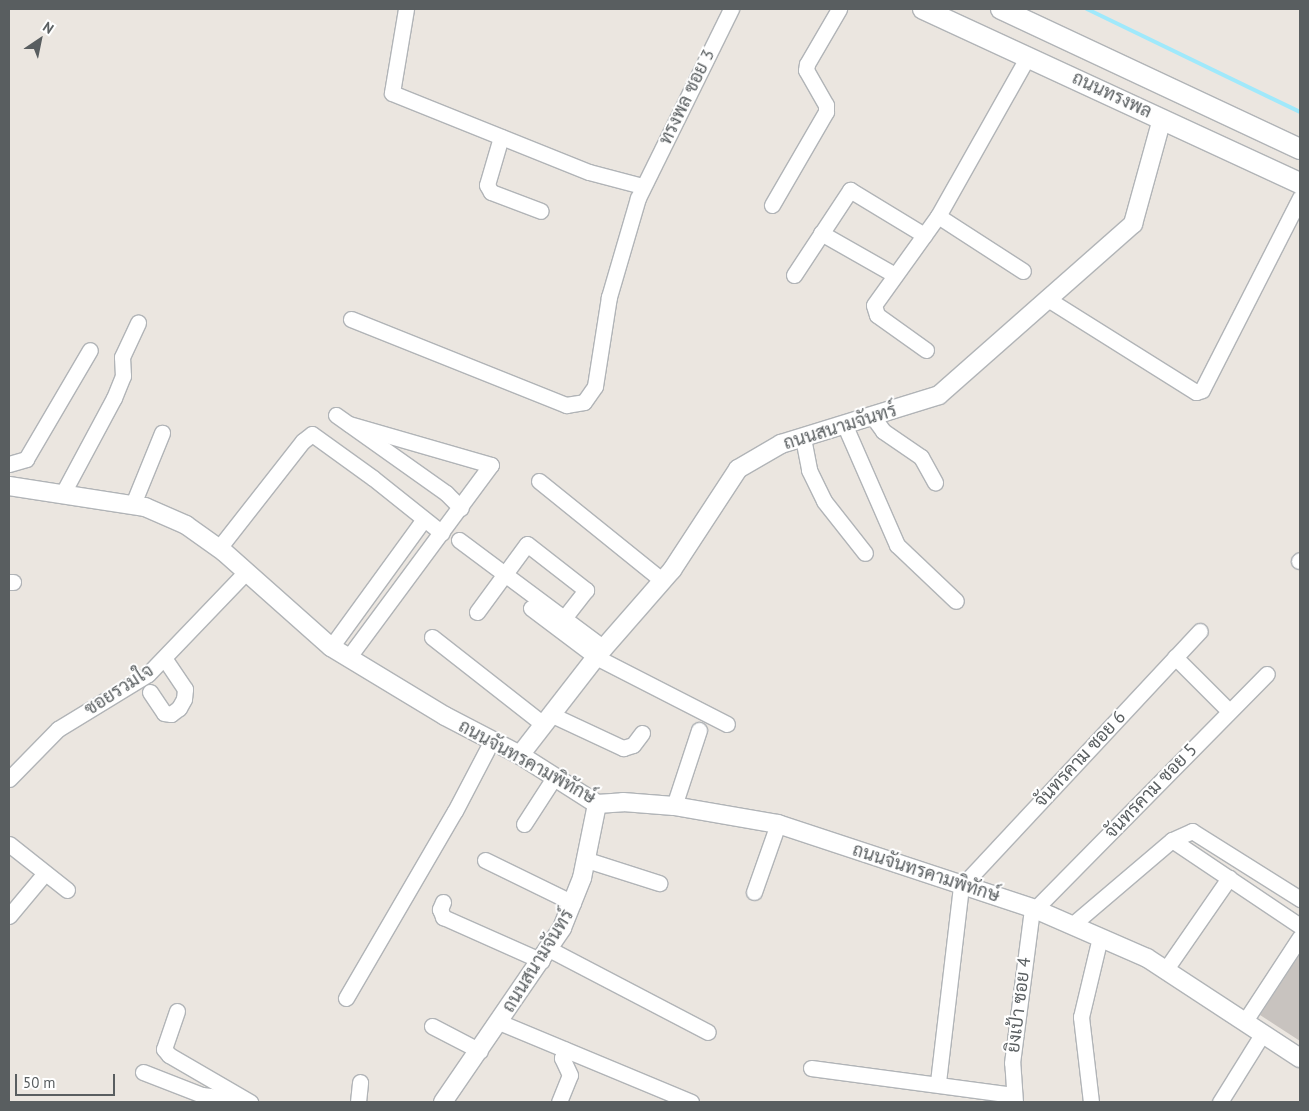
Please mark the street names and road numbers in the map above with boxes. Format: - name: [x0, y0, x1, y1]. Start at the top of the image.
- street label: ทรงพล ซอย 3: [655, 46, 719, 148]
- street label: ถนนทรงพล: [1069, 67, 1155, 123]
- street label: ถนนสนามจันทร์: [781, 400, 899, 454]
- street label: ซอยรวมใจ: [81, 660, 157, 720]
- street label: จันทรคาม ซอย 6: [1030, 706, 1130, 812]
- street label: ถนนจันทรคามพิทักษ์: [455, 715, 599, 809]
- street label: จันทรคาม ซอย 5: [1100, 739, 1202, 843]
- street label: ถนนจันทรคามพิทักษ์: [850, 839, 1002, 907]
- street label: ถนนสนามจันทร์: [498, 906, 578, 1016]
- street label: ยิงเป้า ซอย 4: [1002, 956, 1036, 1054]

